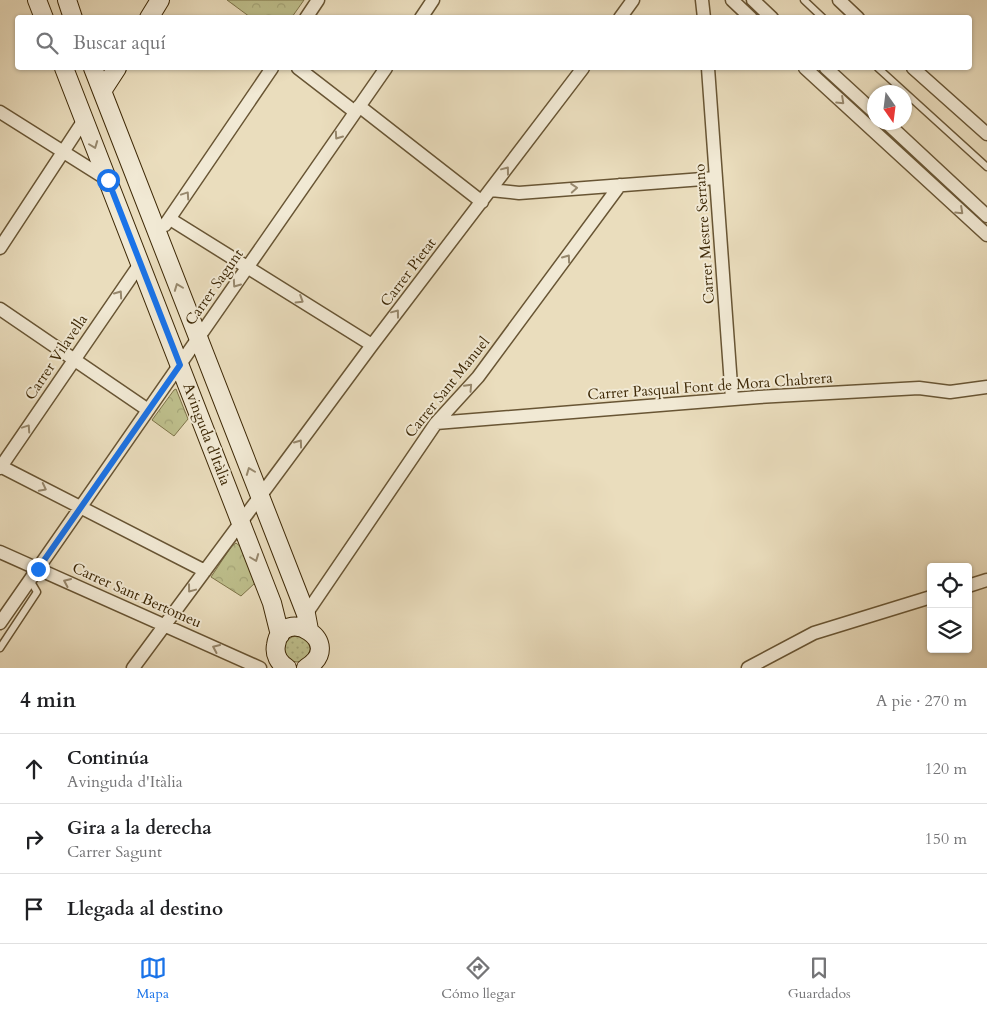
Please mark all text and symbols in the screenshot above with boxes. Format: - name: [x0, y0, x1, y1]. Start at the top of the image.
- search box: [15, 15, 972, 70]
- icon: search: [33, 29, 61, 57]
- text: Buscar aquí: [73, 30, 166, 56]
- north arrow: [867, 85, 912, 130]
- one-way arrow: [835, 95, 844, 104]
- one-way arrow: [335, 130, 344, 140]
- one-way arrow: [88, 141, 98, 149]
- street label: Carrer Mestre Serrano: [689, 163, 719, 305]
- one-way arrow: [500, 166, 509, 176]
- route start: [97, 169, 120, 192]
- one-way arrow: [570, 183, 578, 194]
- one-way arrow: [179, 192, 189, 201]
- one-way arrow: [955, 205, 964, 214]
- street label: Carrer Pietat: [376, 233, 441, 310]
- street label: Carrer Sagunt: [180, 245, 248, 329]
- one-way arrow: [561, 254, 570, 264]
- one-way arrow: [233, 278, 242, 288]
- one-way arrow: [174, 283, 184, 291]
- one-way arrow: [113, 290, 122, 300]
- one-way arrow: [295, 294, 304, 303]
- street label: Carrer Vilavella: [20, 310, 92, 404]
- one-way arrow: [391, 310, 399, 319]
- street label: Carrer Sant Manuel: [400, 332, 494, 442]
- street label: Carrer Pasqual Font de Mora Chabrera: [587, 367, 834, 405]
- street label: Avinguda d'Itàlia: [178, 380, 236, 489]
- one-way arrow: [463, 384, 472, 393]
- one-way arrow: [21, 424, 30, 434]
- one-way arrow: [293, 440, 303, 449]
- one-way arrow: [246, 467, 256, 475]
- one-way arrow: [38, 482, 47, 492]
- one-way arrow: [249, 553, 259, 562]
- street label: Carrer Sant Bertomeu: [69, 557, 205, 633]
- route end: [27, 558, 50, 581]
- map controls: [927, 563, 972, 653]
- button: locate: [927, 563, 972, 608]
- one-way arrow: [63, 577, 72, 588]
- one-way arrow: [188, 583, 197, 593]
- button: layers: [927, 608, 972, 653]
- one-way arrow: [212, 644, 221, 654]
- text: 4 min: [20, 686, 76, 715]
- text: A pie · 270 m: [876, 690, 967, 712]
- text: Continúa: [67, 745, 149, 771]
- icon: ahead: [20, 755, 48, 783]
- text: 120 m: [925, 758, 967, 780]
- text: Avinguda d'Itàlia: [67, 771, 183, 793]
- text: Gira a la derecha: [67, 815, 212, 841]
- icon: right: [20, 825, 48, 853]
- text: 150 m: [925, 828, 967, 850]
- text: Carrer Sagunt: [67, 841, 162, 863]
- icon: arrive: [20, 895, 48, 923]
- text: Llegada al destino: [67, 896, 223, 922]
- tab: Mapa: [136, 954, 169, 1003]
- tab: Cómo llegar: [441, 954, 515, 1003]
- tab: Guardados: [788, 954, 851, 1003]

